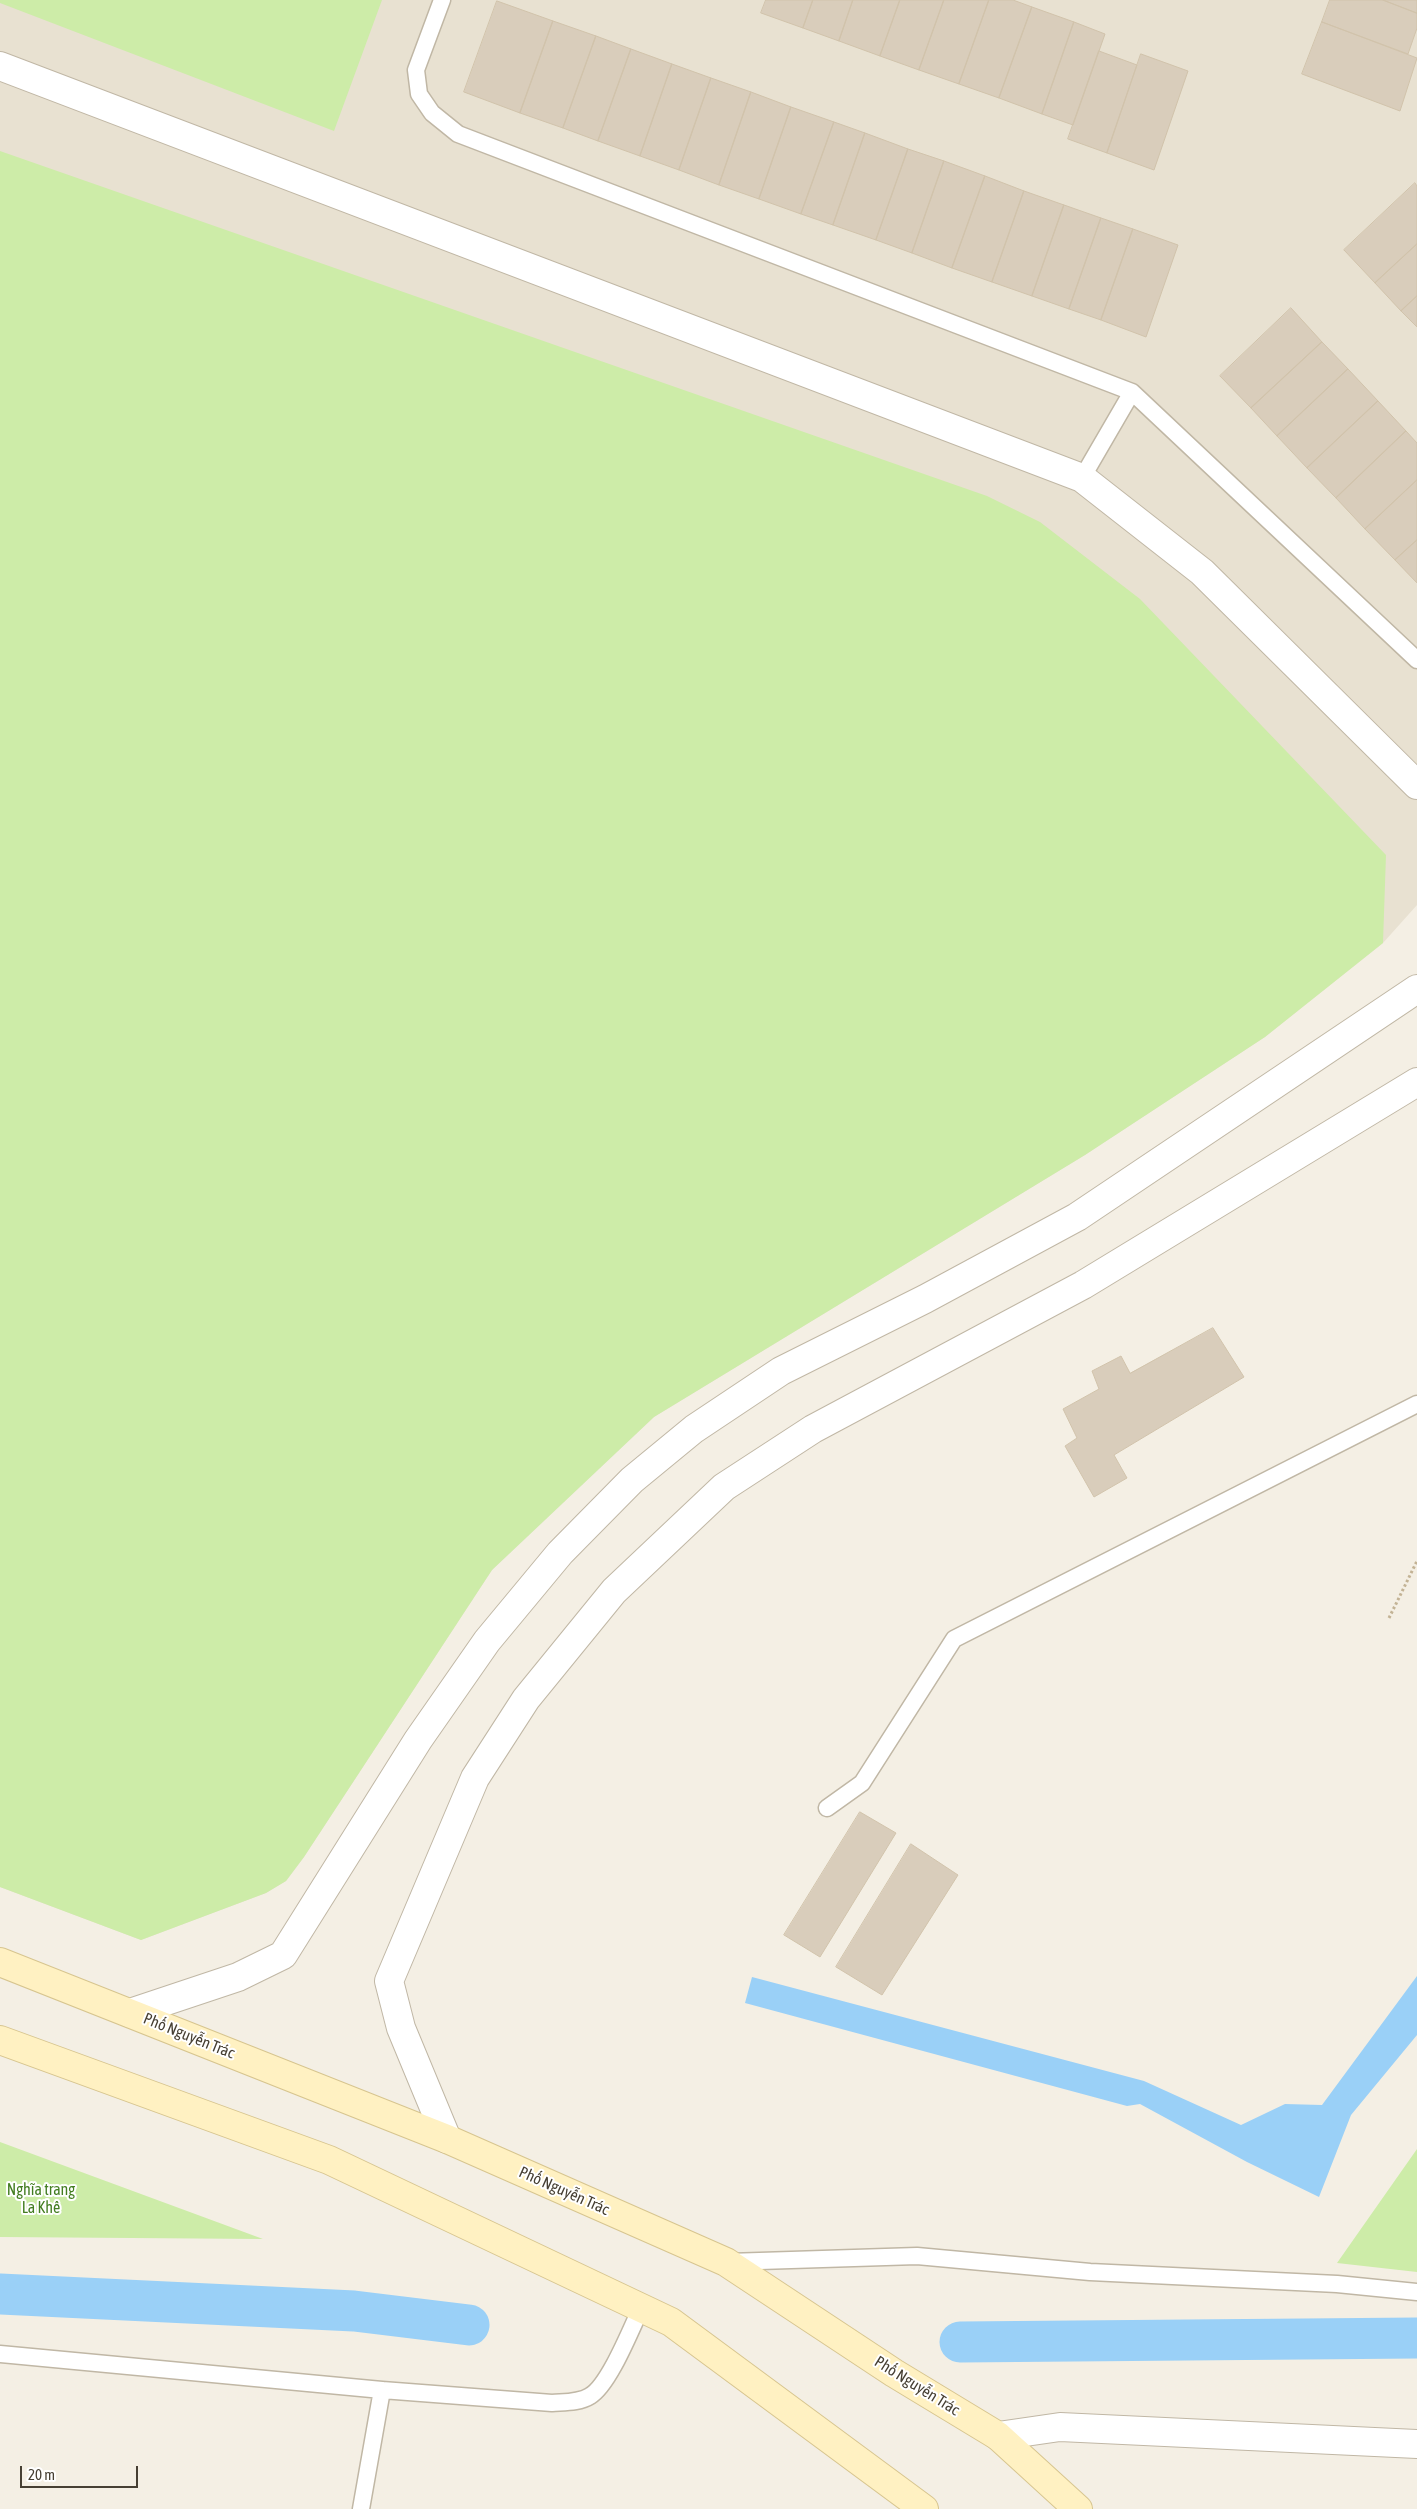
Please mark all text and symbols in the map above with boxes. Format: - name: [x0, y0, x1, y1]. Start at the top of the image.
- street label: Phố Nguyễn Trác: [141, 2009, 237, 2063]
- street label: Phố Nguyễn Trác: [516, 2163, 612, 2219]
- park label: Nghĩa trang La Khê: [7, 2180, 75, 2218]
- street label: Phố Nguyễn Trác: [871, 2352, 963, 2420]
- scale bar: [22, 2456, 140, 2488]
- text: 20 m: [28, 2466, 55, 2483]

